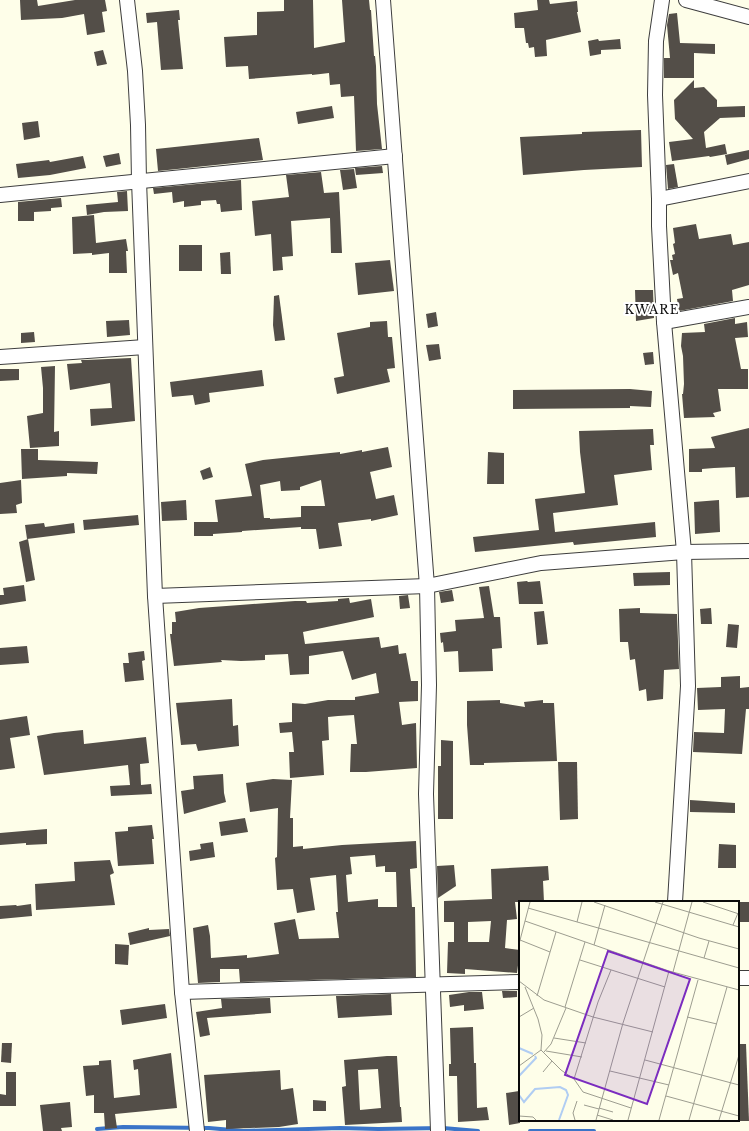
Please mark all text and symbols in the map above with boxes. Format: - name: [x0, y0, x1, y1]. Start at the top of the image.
- district label: KWARE: [624, 302, 680, 317]
- inset map: [519, 901, 739, 1121]

